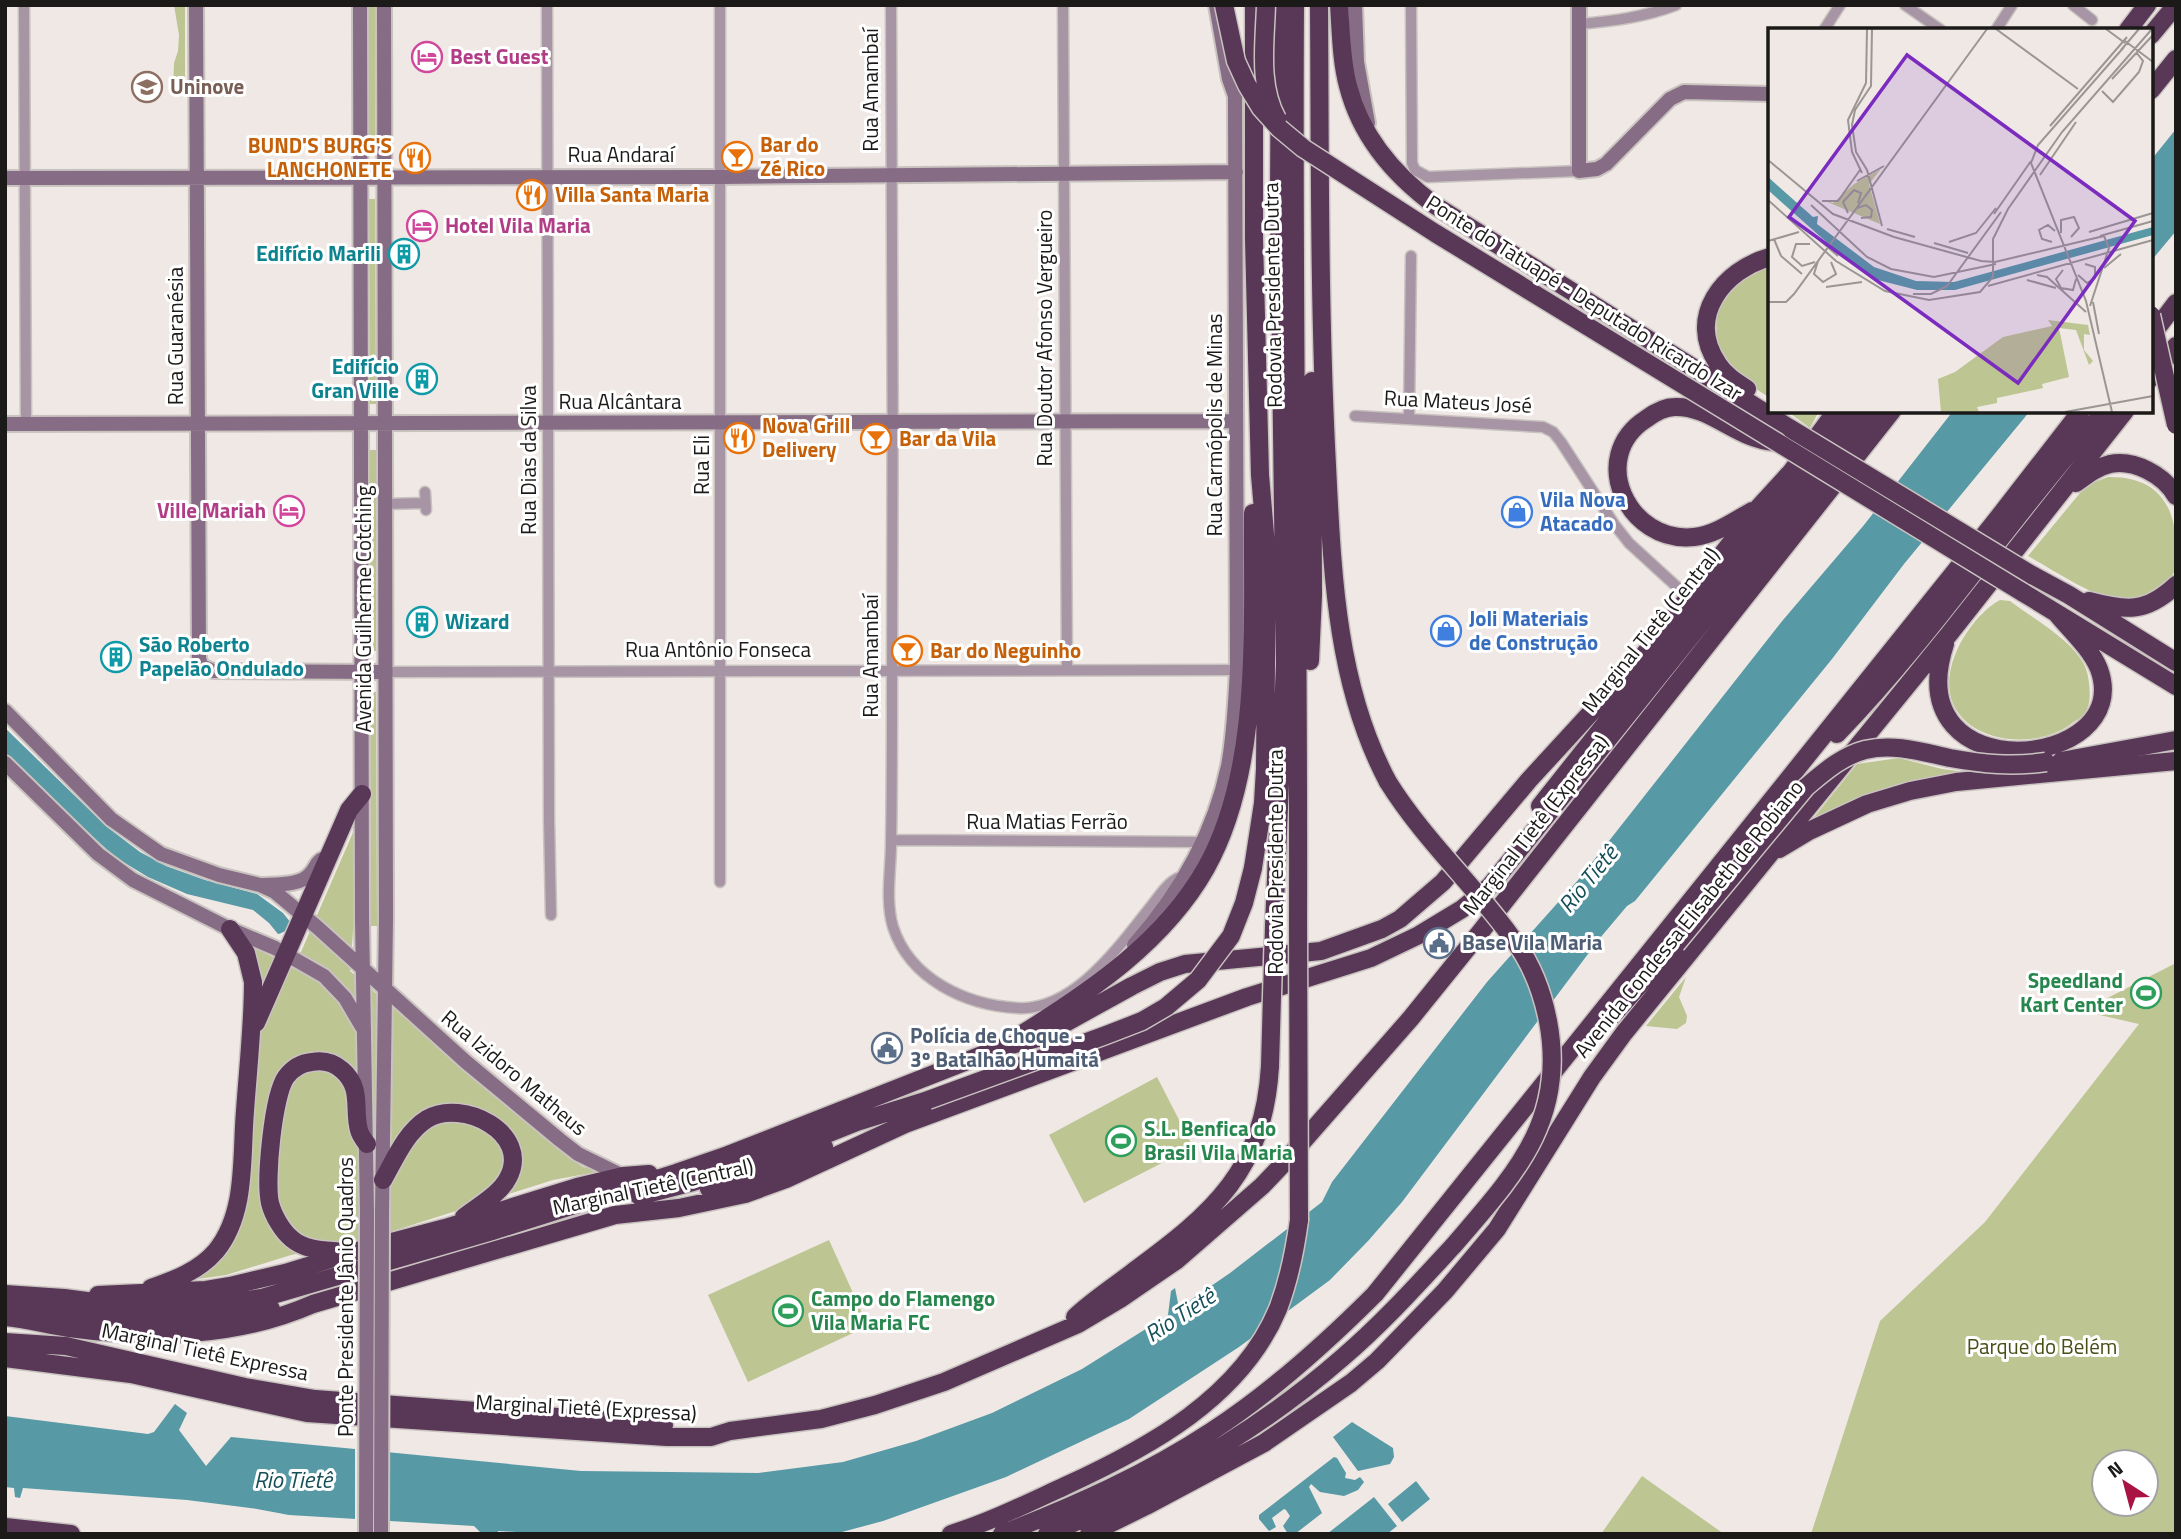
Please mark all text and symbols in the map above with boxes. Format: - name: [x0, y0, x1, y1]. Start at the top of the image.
- street label: Rua Amambaí: [854, 27, 886, 152]
- inset map: [1768, 28, 2153, 413]
- hotel icon: Best Guest: [410, 40, 444, 74]
- place label: Best Guest: [450, 40, 549, 72]
- school or university icon: Uninove: [130, 70, 164, 104]
- place label: Uninove: [170, 70, 244, 102]
- place label: Bar do Zé Rico: [760, 128, 825, 184]
- place label: BUND'S BURG'S LANCHONETE: [248, 129, 392, 185]
- street label: Rua Andaraí: [568, 138, 676, 170]
- bar icon: Bar do Zé Rico: [720, 140, 754, 174]
- restaurant icon: BUND'S BURG'S LANCHONETE: [398, 141, 432, 175]
- restaurant icon: Villa Santa Maria: [515, 178, 549, 212]
- place label: Villa Santa Maria: [555, 178, 710, 210]
- street label: Rodovia Presidente Dutra: [1254, 182, 1290, 408]
- street label: Ponte do Tatuapé - Deputado Ricardo Izar: [1420, 186, 1749, 408]
- hotel icon: Hotel Vila Maria: [405, 209, 439, 243]
- place label: Hotel Vila Maria: [445, 209, 591, 241]
- street label: Rua Doutor Afonso Vergueiro: [1028, 210, 1060, 466]
- place label: Edifício Marili: [256, 237, 381, 269]
- building icon: Edifício Marili: [387, 237, 421, 271]
- street label: Rua Guaranésia: [159, 266, 191, 405]
- street label: Rua Carmópolis de Minas: [1198, 313, 1230, 537]
- place label: Edifício Gran Ville: [311, 350, 399, 406]
- building icon: Edifício Gran Ville: [405, 362, 439, 396]
- street label: Rua Mateus José: [1383, 381, 1533, 421]
- street label: Rua Dias da Silva: [512, 385, 544, 535]
- street label: Rua Alcântara: [558, 385, 682, 417]
- place label: Nova Grill Delivery: [762, 409, 851, 465]
- restaurant icon: Nova Grill Delivery: [722, 421, 756, 455]
- bar icon: Bar da Vila: [859, 422, 893, 456]
- place label: Bar da Vila: [899, 422, 997, 454]
- street label: Rua Eli: [685, 435, 717, 495]
- place label: Vila Nova Atacado: [1540, 483, 1626, 539]
- street label: Avenida Guilherme Cotching: [347, 485, 379, 732]
- place label: Ville Mariah: [157, 494, 266, 526]
- hotel icon: Ville Mariah: [272, 494, 306, 528]
- shop icon: Vila Nova Atacado: [1500, 495, 1534, 529]
- street label: Marginal Tietê (Central): [1573, 540, 1727, 719]
- street label: Rua Amambaí: [854, 593, 886, 718]
- place label: Joli Materiais de Construção: [1469, 602, 1598, 658]
- building icon: Wizard: [405, 605, 439, 639]
- place label: Wizard: [445, 605, 510, 637]
- shop icon: Joli Materiais de Construção: [1429, 614, 1463, 648]
- place label: São Roberto Papelão Ondulado: [139, 628, 304, 684]
- street label: Rua Antônio Fonseca: [625, 633, 811, 665]
- bar icon: Bar do Neguinho: [890, 634, 924, 668]
- place label: Bar do Neguinho: [930, 634, 1081, 666]
- building icon: São Roberto Papelão Ondulado: [99, 640, 133, 674]
- street label: Marginal Tietê (Expressa): [1454, 727, 1616, 922]
- street label: Rodovia Presidente Dutra: [1259, 749, 1291, 975]
- street label: Avenida Condessa Elisabeth de Robiano: [1566, 772, 1811, 1064]
- street label: Rua Matias Ferrão: [966, 805, 1128, 837]
- water label: Rio Tietê: [1549, 836, 1627, 920]
- public building icon: Base Vila Maria: [1422, 926, 1456, 960]
- place label: Base Vila Maria: [1462, 926, 1603, 958]
- place label: Speedland Kart Center: [2020, 964, 2123, 1020]
- sports icon: Speedland Kart Center: [2129, 976, 2163, 1010]
- street label: Rua Izidoro Matheus: [435, 1002, 595, 1143]
- place label: Polícia de Choque - 3º Batalhão Humaitá: [910, 1019, 1099, 1075]
- public building icon: Polícia de Choque - 3º Batalhão Humaitá: [870, 1031, 904, 1065]
- place label: S.L. Benfica do Brasil Vila Maria: [1144, 1112, 1293, 1168]
- sports icon: S.L. Benfica do Brasil Vila Maria: [1104, 1124, 1138, 1158]
- street label: Marginal Tietê (Central): [549, 1149, 756, 1223]
- street label: Ponte Presidente Jânio Quadros: [329, 1157, 361, 1437]
- water label: Rio Tietê: [1137, 1278, 1223, 1351]
- place label: Campo do Flamengo Vila Maria FC: [811, 1282, 995, 1338]
- sports icon: Campo do Flamengo Vila Maria FC: [771, 1294, 805, 1328]
- street label: Marginal Tietê Expressa: [99, 1313, 312, 1389]
- park label: Parque do Belém: [1967, 1330, 2117, 1362]
- street label: Marginal Tietê (Expressa): [475, 1385, 698, 1429]
- north arrow: [2090, 1448, 2160, 1518]
- text: N: [2101, 1453, 2129, 1484]
- water label: Rio Tietê: [254, 1462, 333, 1497]

